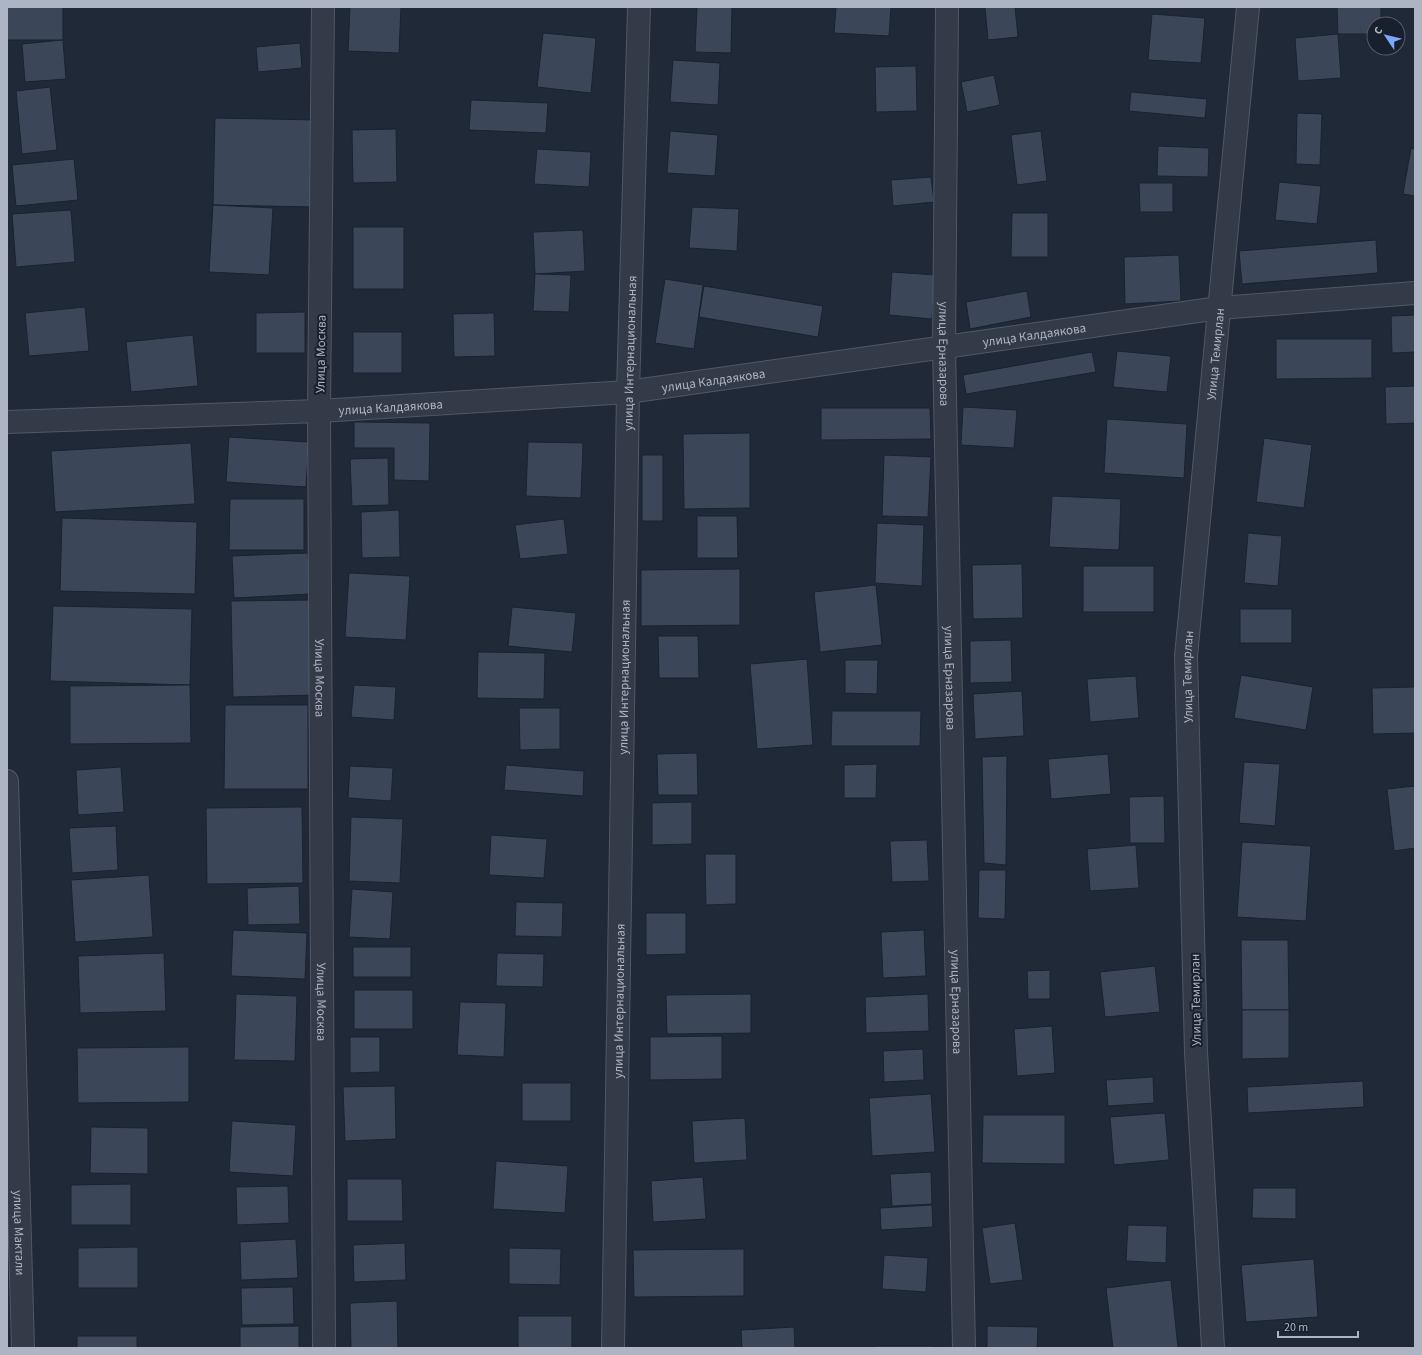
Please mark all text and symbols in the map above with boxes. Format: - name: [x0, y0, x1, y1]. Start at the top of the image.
- north arrow: [1366, 16, 1406, 56]
- text: С: [1370, 23, 1387, 37]
- street label: улица Интернациональная: [619, 275, 641, 431]
- street label: улица Ерназарова: [934, 302, 953, 406]
- street label: Улица Темирлан: [1202, 307, 1229, 401]
- street label: Улица Москва: [311, 315, 331, 393]
- street label: улица Калдаякова: [981, 319, 1087, 352]
- street label: улица Калдаякова: [661, 365, 766, 397]
- street label: улица Калдаякова: [338, 395, 443, 420]
- street label: улица Интернациональная: [614, 599, 635, 755]
- street label: улица Ерназарова: [940, 625, 960, 730]
- street label: Улица Темирлан: [1178, 630, 1198, 723]
- street label: Улица Москва: [310, 639, 329, 717]
- street label: улица Интернациональная: [609, 923, 630, 1079]
- street label: улица Ерназарова: [946, 949, 966, 1054]
- street label: Улица Темирлан: [1186, 954, 1206, 1046]
- street label: Улица Москва: [312, 963, 330, 1041]
- street label: улица Мактали: [9, 1190, 29, 1276]
- scale bar: [1278, 1313, 1358, 1339]
- text: 20 m: [1284, 1319, 1308, 1336]

